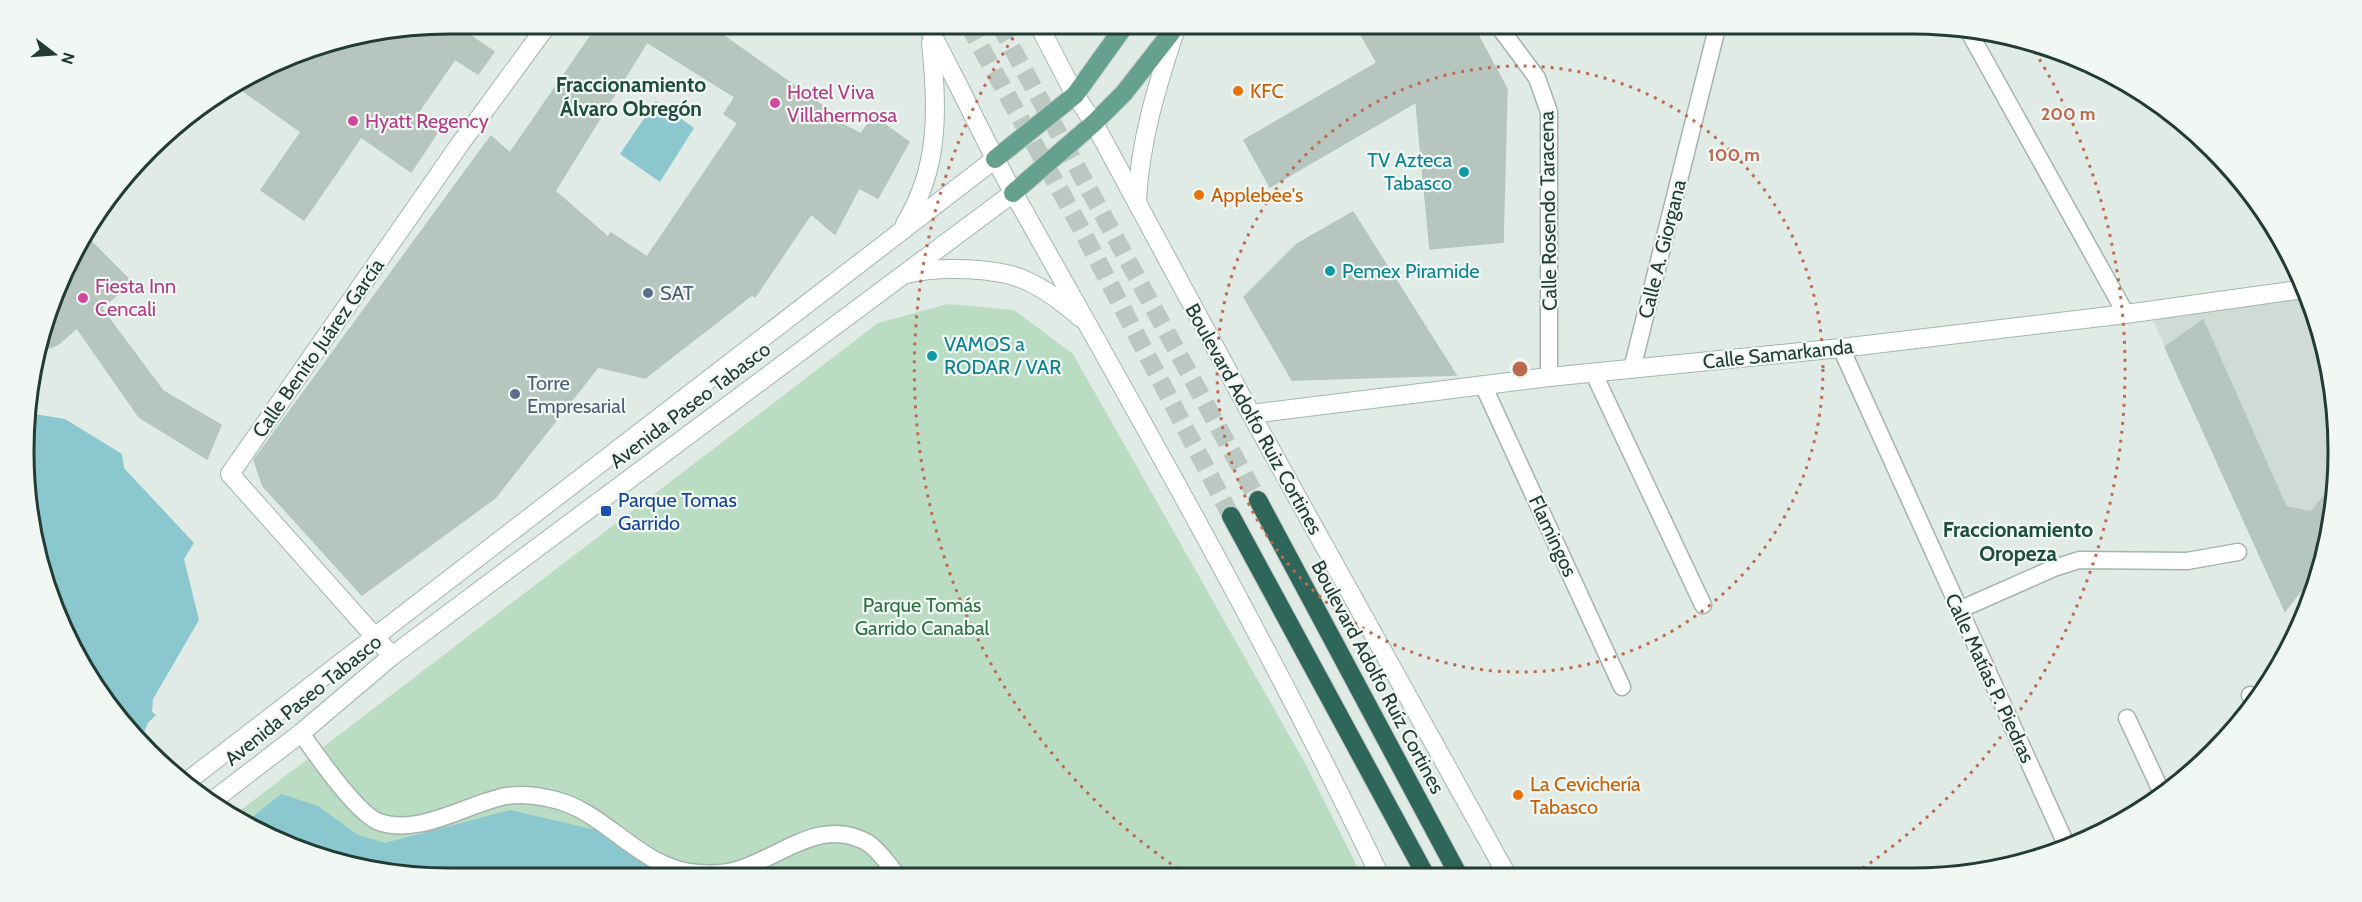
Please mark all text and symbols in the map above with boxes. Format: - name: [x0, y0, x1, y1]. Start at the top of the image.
- north arrow: [24, 24, 84, 84]
- text: N: [57, 50, 79, 66]
- district label: Fraccionamiento Álvaro Obregón: [556, 72, 706, 121]
- place label: KFC: [1250, 79, 1284, 103]
- place label: Hotel Viva Villahermosa: [787, 80, 898, 127]
- marker: KFC: [1231, 84, 1245, 98]
- marker: Hotel Viva Villahermosa: [768, 96, 782, 110]
- text: 200 m: [2041, 103, 2095, 125]
- place label: Hyatt Regency: [365, 109, 489, 133]
- street label: Calle Rosendo Taracena: [1534, 111, 1562, 311]
- marker: Hyatt Regency: [346, 114, 360, 128]
- text: 100 m: [1708, 144, 1760, 166]
- place label: TV Azteca Tabasco: [1367, 148, 1452, 195]
- marker: TV Azteca Tabasco: [1457, 165, 1471, 179]
- street label: Calle A. Giorgana: [1633, 177, 1691, 321]
- place label: Applebee's: [1211, 183, 1303, 207]
- marker: Applebee's: [1192, 188, 1206, 202]
- street label: Calle Benito Juárez García: [247, 254, 389, 442]
- place label: Pemex Piramide: [1342, 259, 1480, 283]
- marker: Pemex Piramide: [1323, 264, 1337, 278]
- place label: Fiesta Inn Cencali: [95, 274, 176, 321]
- place label: SAT: [660, 281, 694, 305]
- marker: SAT: [641, 286, 655, 300]
- marker: Fiesta Inn Cencali: [76, 291, 90, 305]
- street label: Boulevard Adolfo Ruiz Cortines: [1180, 299, 1328, 539]
- place label: VAMOS a RODAR / VAR: [944, 332, 1061, 379]
- street label: Calle Samarkanda: [1702, 334, 1855, 374]
- street label: Avenida Paseo Tabasco: [605, 337, 775, 473]
- marker: VAMOS a RODAR / VAR: [925, 349, 939, 363]
- centre of rings: [1510, 359, 1530, 379]
- place label: Torre Empresarial: [527, 371, 626, 418]
- marker: Torre Empresarial: [508, 387, 522, 401]
- place label: Parque Tomas Garrido: [618, 488, 737, 535]
- street label: Flamingos: [1524, 492, 1582, 580]
- marker: Parque Tomas Garrido: [599, 504, 613, 518]
- district label: Fraccionamiento Oropeza: [1943, 517, 2093, 566]
- street label: Boulevard Adolfo Ruíz Cortines: [1306, 556, 1450, 798]
- street label: Calle Matías P. Piedras: [1940, 589, 2040, 767]
- park label: Parque Tomás Garrido Canabal: [855, 593, 990, 640]
- street label: Avenida Paseo Tabasco: [220, 629, 386, 771]
- place label: La Cevichería Tabasco: [1530, 772, 1641, 819]
- marker: La Cevichería Tabasco: [1511, 788, 1525, 802]

